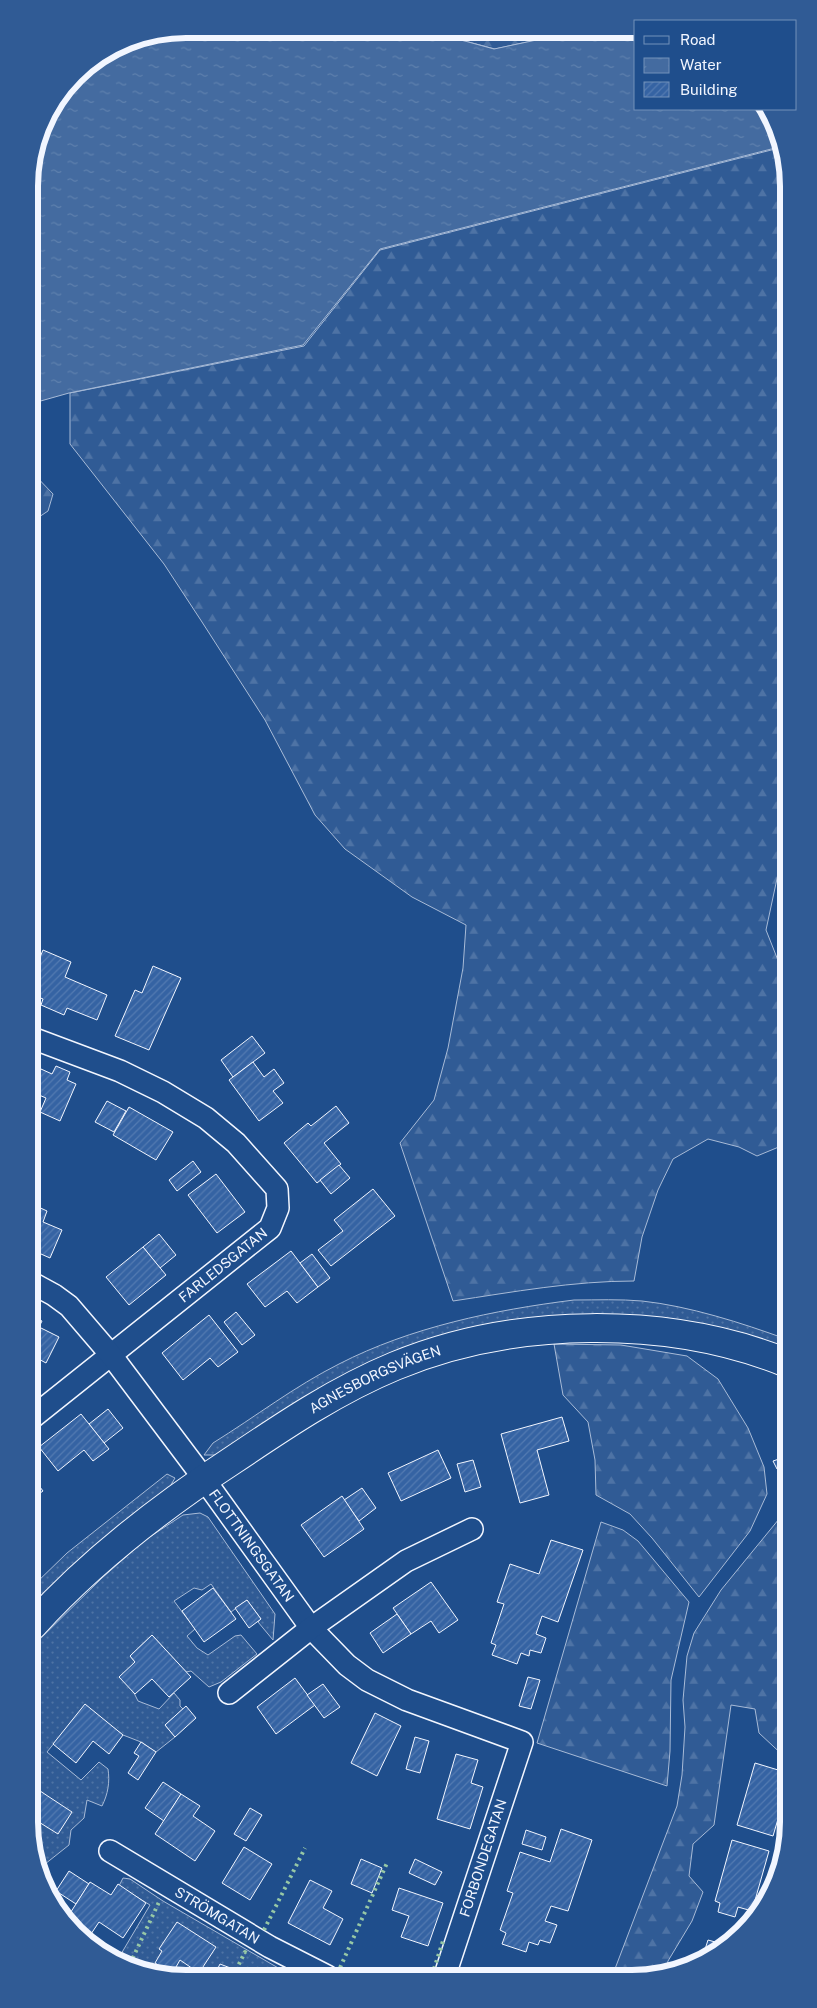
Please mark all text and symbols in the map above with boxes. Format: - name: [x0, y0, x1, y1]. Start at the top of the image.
- legend: [634, 20, 797, 110]
- text: Road: [680, 31, 716, 48]
- text: Water: [680, 56, 722, 73]
- text: Building: [680, 81, 738, 98]
- street label: FARLEDSGATAN: [176, 1224, 270, 1306]
- street label: AGNESBORGSVÄGEN: [306, 1342, 443, 1417]
- street label: FLOTTNINGSGATAN: [206, 1486, 297, 1605]
- street label: FORBONDEGATAN: [456, 1797, 510, 1919]
- street label: STRÖMGATAN: [172, 1884, 263, 1947]

